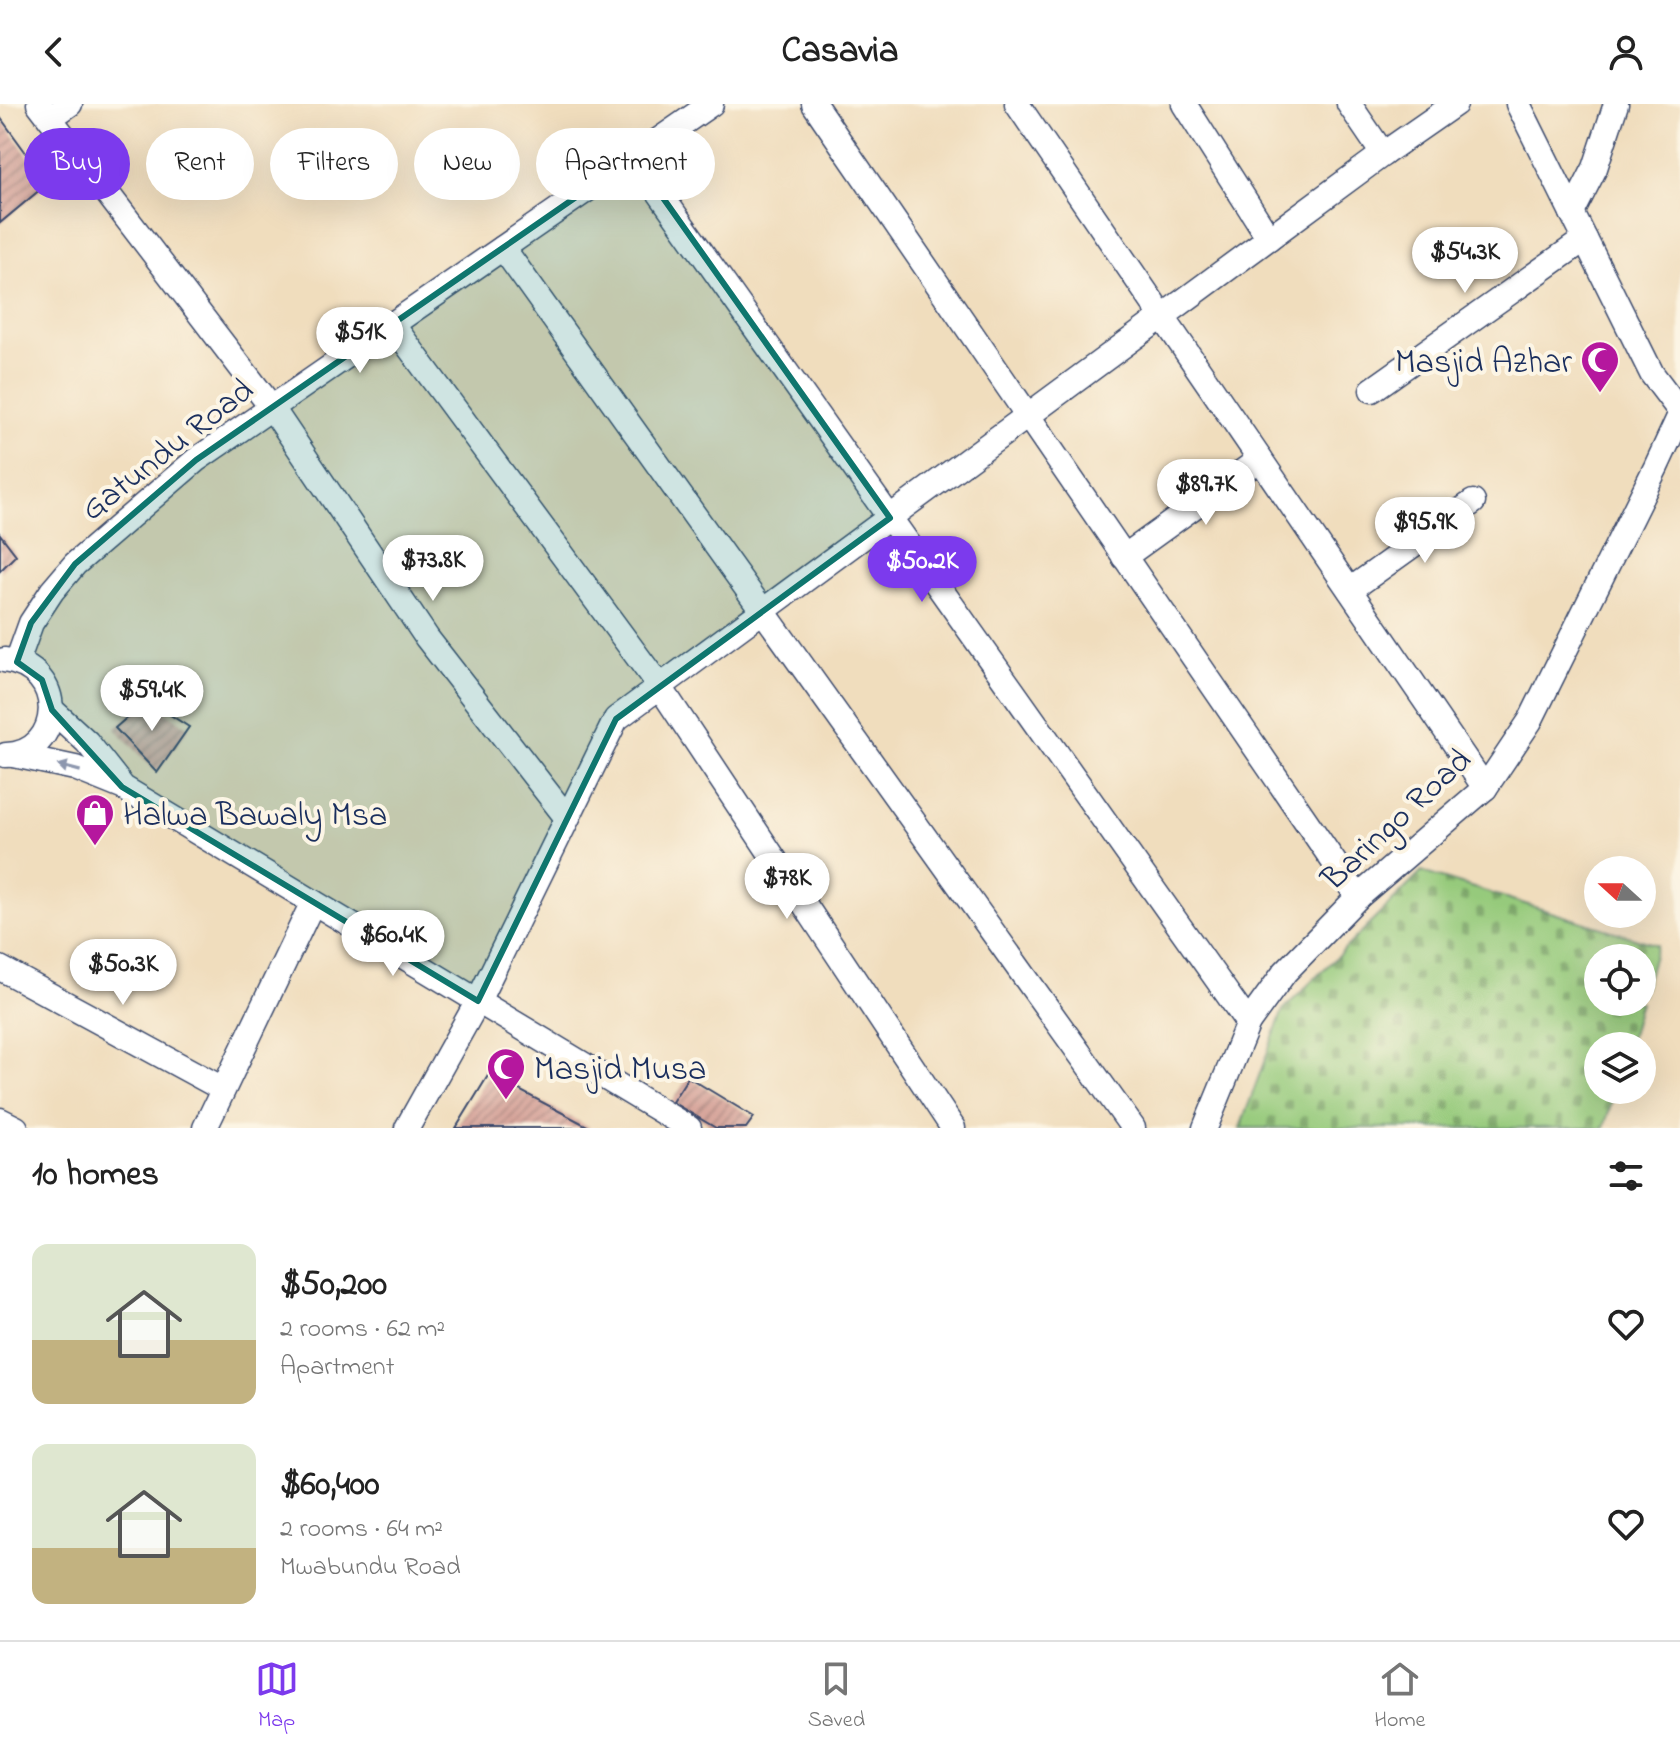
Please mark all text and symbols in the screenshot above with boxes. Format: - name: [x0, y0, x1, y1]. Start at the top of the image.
- text: Casavia: [782, 26, 898, 79]
- icon: back: [32, 30, 76, 74]
- icon: person: [1604, 30, 1648, 74]
- chip: Buy: [24, 128, 130, 200]
- chip: Rent: [146, 128, 254, 200]
- chip: Filters: [270, 128, 398, 200]
- chip: New: [414, 128, 520, 200]
- chip: Apartment: [536, 128, 715, 200]
- pin: $54.3K: [1400, 227, 1530, 295]
- text: $54.3K: [1430, 234, 1500, 272]
- pin: $51K: [313, 307, 407, 375]
- text: $51K: [334, 314, 386, 352]
- place label: Masjid Azhar: [1395, 339, 1572, 389]
- mosque icon: Masjid Azhar: [1579, 339, 1621, 394]
- street label: Gatundu Road: [71, 367, 266, 535]
- pin: $89.7K: [1141, 459, 1271, 527]
- text: $89.7K: [1175, 466, 1237, 504]
- pin: $95.9K: [1360, 497, 1490, 565]
- text: $95.9K: [1393, 504, 1457, 542]
- pin: $73.8K: [368, 535, 498, 603]
- pin: $50.2K: [857, 536, 987, 604]
- text: $73.8K: [401, 542, 465, 580]
- text: $50.2K: [886, 543, 958, 581]
- pin: $59.4K: [87, 665, 217, 733]
- text: $59.4K: [118, 672, 186, 710]
- street label: Baringo Road: [1310, 738, 1484, 905]
- one-way arrow: [56, 761, 81, 773]
- shop icon: Halwa Bawaly Msa: [74, 792, 116, 847]
- place label: Halwa Bawaly Msa: [123, 792, 387, 842]
- pin: $78K: [740, 853, 834, 921]
- north arrow: [1584, 856, 1656, 928]
- map controls: [1584, 856, 1656, 1104]
- text: $78K: [763, 860, 811, 898]
- pin: $60.4K: [328, 910, 458, 978]
- text: $60.4K: [359, 917, 427, 955]
- pin: $50.3K: [58, 939, 188, 1007]
- button: locate: [1584, 944, 1656, 1016]
- text: $50.3K: [88, 946, 158, 984]
- button: layers: [1584, 1032, 1656, 1104]
- mosque icon: Masjid Musa: [485, 1046, 527, 1101]
- place label: Masjid Musa: [534, 1046, 706, 1096]
- text: 10 homes: [32, 1151, 159, 1201]
- icon: filters: [1604, 1154, 1648, 1198]
- text: $50,200: [280, 1261, 387, 1311]
- icon: home: [96, 1276, 192, 1372]
- icon: heart: [1604, 1302, 1648, 1346]
- text: 2 rooms · 62 m²: [280, 1311, 445, 1349]
- text: Apartment: [280, 1349, 394, 1387]
- text: $60,400: [280, 1461, 379, 1511]
- icon: home: [96, 1476, 192, 1572]
- icon: heart: [1604, 1502, 1648, 1546]
- text: 2 rooms · 64 m²: [280, 1511, 443, 1549]
- text: Mwabundu Road: [280, 1549, 461, 1587]
- tab: Map: [255, 1657, 299, 1737]
- tab: Saved: [808, 1657, 865, 1737]
- tab: Home: [1374, 1657, 1425, 1737]

